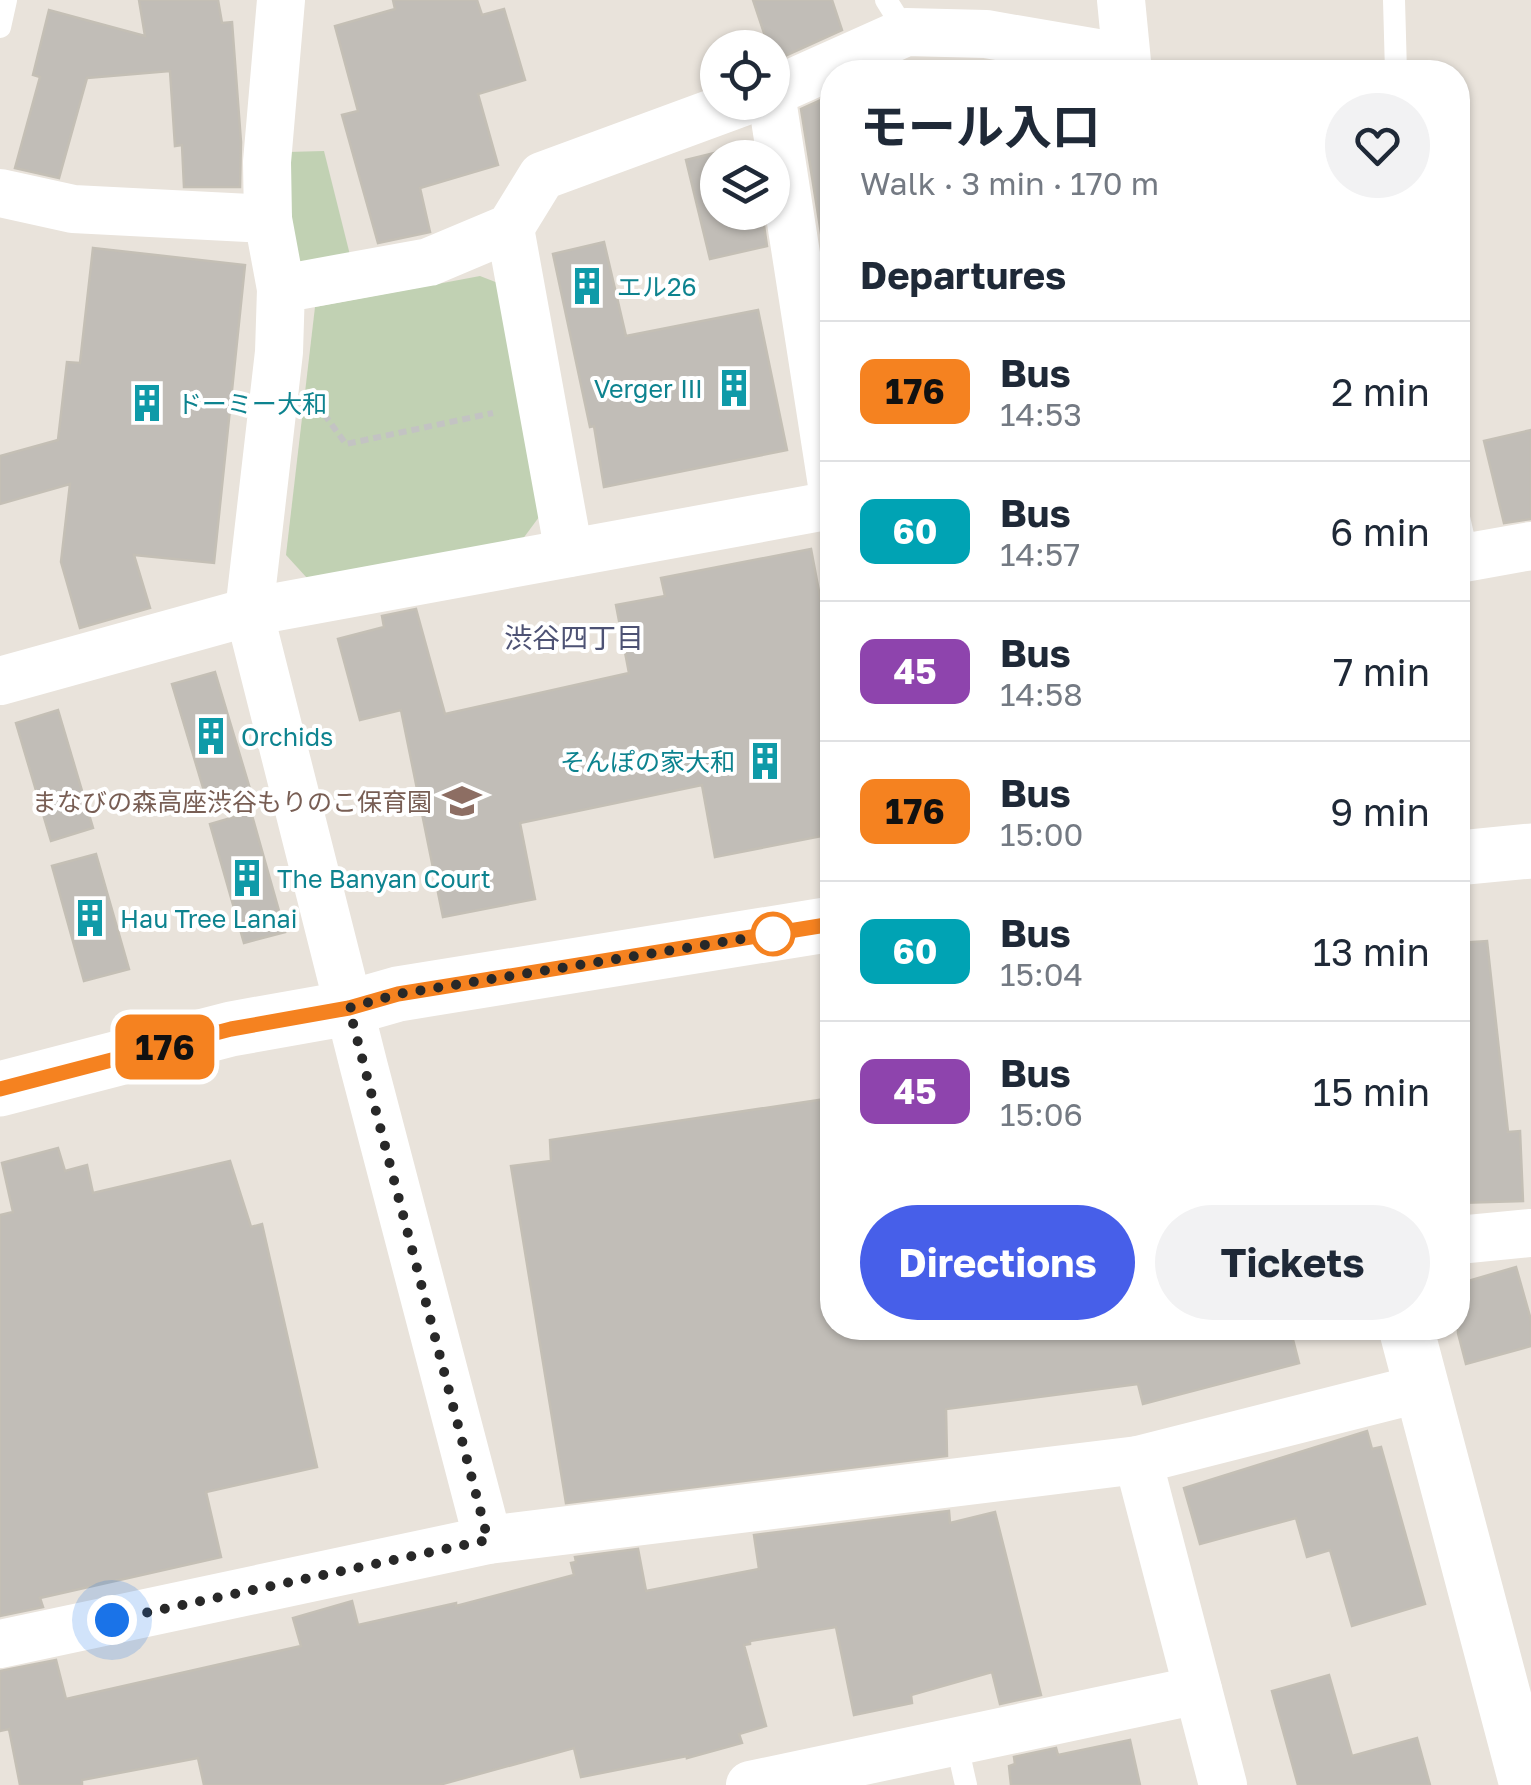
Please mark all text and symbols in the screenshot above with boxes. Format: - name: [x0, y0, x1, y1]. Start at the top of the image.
- map controls: [700, 30, 790, 230]
- button: locate: [700, 30, 790, 120]
- button: heart: [1325, 93, 1430, 198]
- text: モール入口: [860, 97, 1100, 155]
- button: layers: [700, 140, 790, 230]
- text: Walk · 3 min · 170 m: [860, 164, 1159, 202]
- text: Departures: [860, 252, 1066, 297]
- building icon: エル26: [566, 265, 608, 307]
- place label: エル26: [617, 271, 697, 302]
- text: Bus: [1000, 350, 1071, 395]
- building icon: Verger Ⅲ: [713, 367, 755, 409]
- text: 2 min: [1331, 369, 1430, 414]
- text: 176: [885, 370, 945, 412]
- place label: Verger Ⅲ: [594, 373, 704, 404]
- building icon: ドーミー大和: [126, 382, 168, 424]
- place label: ドーミー大和: [177, 388, 327, 419]
- text: 14:53: [1000, 395, 1082, 433]
- text: Bus: [1000, 490, 1071, 535]
- text: 6 min: [1330, 509, 1430, 554]
- text: 60: [893, 510, 937, 552]
- text: 14:57: [1000, 535, 1080, 573]
- district label: 渋谷四丁目: [504, 621, 644, 654]
- text: Bus: [1000, 630, 1071, 675]
- text: 7 min: [1333, 649, 1430, 694]
- text: 45: [893, 650, 937, 692]
- text: 14:58: [1000, 675, 1083, 713]
- building icon: Orchids: [190, 715, 232, 757]
- place label: Orchids: [241, 721, 333, 752]
- building icon: そんぽの家大和: [744, 740, 786, 782]
- place label: そんぽの家大和: [560, 746, 735, 777]
- text: Bus: [1000, 770, 1071, 815]
- school or university icon: まなびの森高座渋谷もりのこ保育園: [441, 780, 483, 822]
- place label: まなびの森高座渋谷もりのこ保育園: [32, 786, 432, 817]
- text: 9 min: [1330, 789, 1430, 834]
- text: 176: [885, 790, 945, 832]
- text: 15:00: [1000, 815, 1083, 853]
- building icon: The Banyan Court: [226, 857, 268, 899]
- place label: The Banyan Court: [277, 863, 491, 894]
- building icon: Hau Tree Lanai: [69, 897, 111, 939]
- place label: Hau Tree Lanai: [120, 903, 297, 934]
- text: Bus: [1000, 910, 1071, 955]
- unlabelled marker: [752, 913, 794, 955]
- text: 13 min: [1313, 929, 1430, 974]
- text: 60: [893, 930, 937, 972]
- text: 15:04: [1000, 955, 1083, 993]
- line badge: 176: [108, 1014, 222, 1080]
- text: 176: [135, 1026, 195, 1068]
- text: Bus: [1000, 1050, 1071, 1095]
- text: 15 min: [1313, 1069, 1430, 1114]
- text: 45: [893, 1070, 937, 1112]
- text: 15:06: [1000, 1095, 1083, 1133]
- button: Directions: [860, 1205, 1135, 1320]
- button: Tickets: [1155, 1205, 1430, 1320]
- your location: [87, 1595, 137, 1645]

